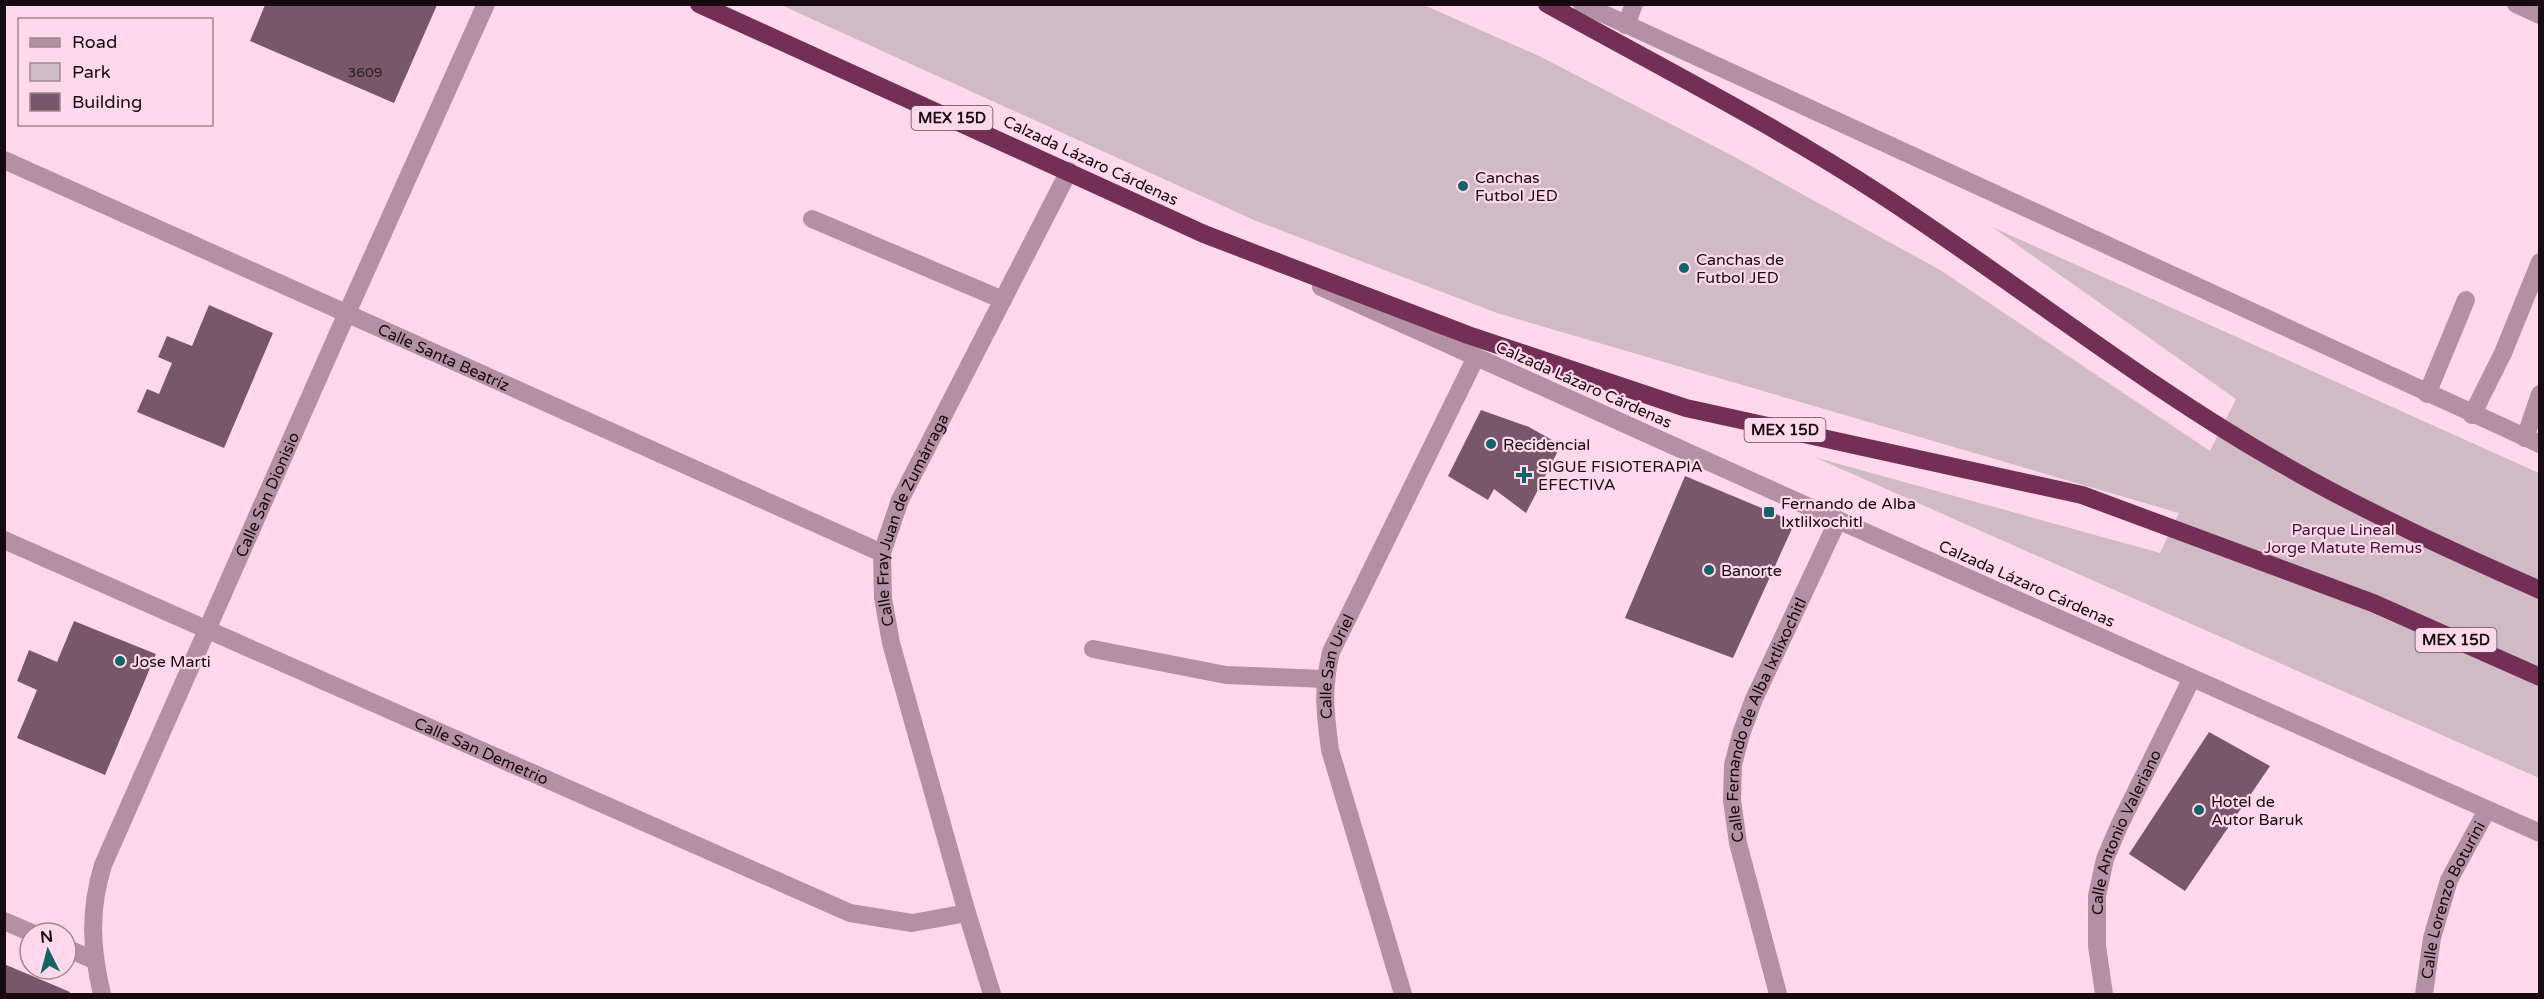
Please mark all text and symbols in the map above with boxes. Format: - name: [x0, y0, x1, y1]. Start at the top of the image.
- legend: [18, 18, 213, 126]
- text: Road: [72, 31, 117, 53]
- text: Park: [72, 61, 111, 83]
- house number: 3609: [347, 64, 383, 81]
- text: Building: [72, 91, 142, 113]
- road number: MEX 15D: [912, 106, 992, 130]
- street label: Calzada Lázaro Cárdenas: [1000, 112, 1181, 210]
- place label: Canchas Futbol JED: [1475, 168, 1558, 206]
- marker: Canchas Futbol JED: [1456, 179, 1470, 193]
- place label: Canchas de Futbol JED: [1696, 250, 1784, 288]
- marker: Canchas de Futbol JED: [1677, 261, 1691, 275]
- street label: Calle Santa Beatríz: [375, 320, 513, 396]
- street label: Calzada Lázaro Cárdenas: [1492, 337, 1675, 433]
- street label: Calle Fray Juan de Zumárraga: [873, 410, 954, 628]
- road number: MEX 15D: [1744, 418, 1826, 442]
- street label: Calle San Dionisio: [231, 429, 304, 560]
- place label: Recidencial: [1503, 435, 1590, 455]
- marker: Recidencial: [1484, 437, 1498, 451]
- place label: SIGUE FISIOTERAPIA EFECTIVA: [1538, 457, 1703, 495]
- marker: SIGUE FISIOTERAPIA EFECTIVA: [1515, 466, 1533, 484]
- place label: Fernando de Alba Ixtlilxochitl: [1781, 494, 1916, 532]
- marker: Fernando de Alba Ixtlilxochitl: [1762, 505, 1776, 519]
- park label: Parque Lineal Jorge Matute Remus: [2264, 520, 2422, 558]
- street label: Calzada Lázaro Cárdenas: [1935, 536, 2118, 632]
- place label: Banorte: [1721, 561, 1782, 581]
- marker: Banorte: [1702, 563, 1716, 577]
- street label: Calle Fernando de Alba Ixtlixochitl: [1723, 594, 1811, 844]
- street label: Calle San Uriel: [1316, 611, 1359, 720]
- road number: MEX 15D: [2416, 628, 2496, 652]
- place label: Jose Marti: [132, 652, 211, 672]
- marker: Jose Marti: [113, 654, 127, 668]
- street label: Calle San Demetrio: [411, 713, 551, 790]
- street label: Calle Antonio Valeriano: [2088, 746, 2166, 915]
- place label: Hotel de Autor Baruk: [2211, 792, 2303, 830]
- marker: Hotel de Autor Baruk: [2192, 803, 2206, 817]
- street label: Calle Lorenzo Boturini: [2417, 818, 2490, 980]
- north arrow: [18, 921, 78, 981]
- text: N: [39, 926, 54, 948]

